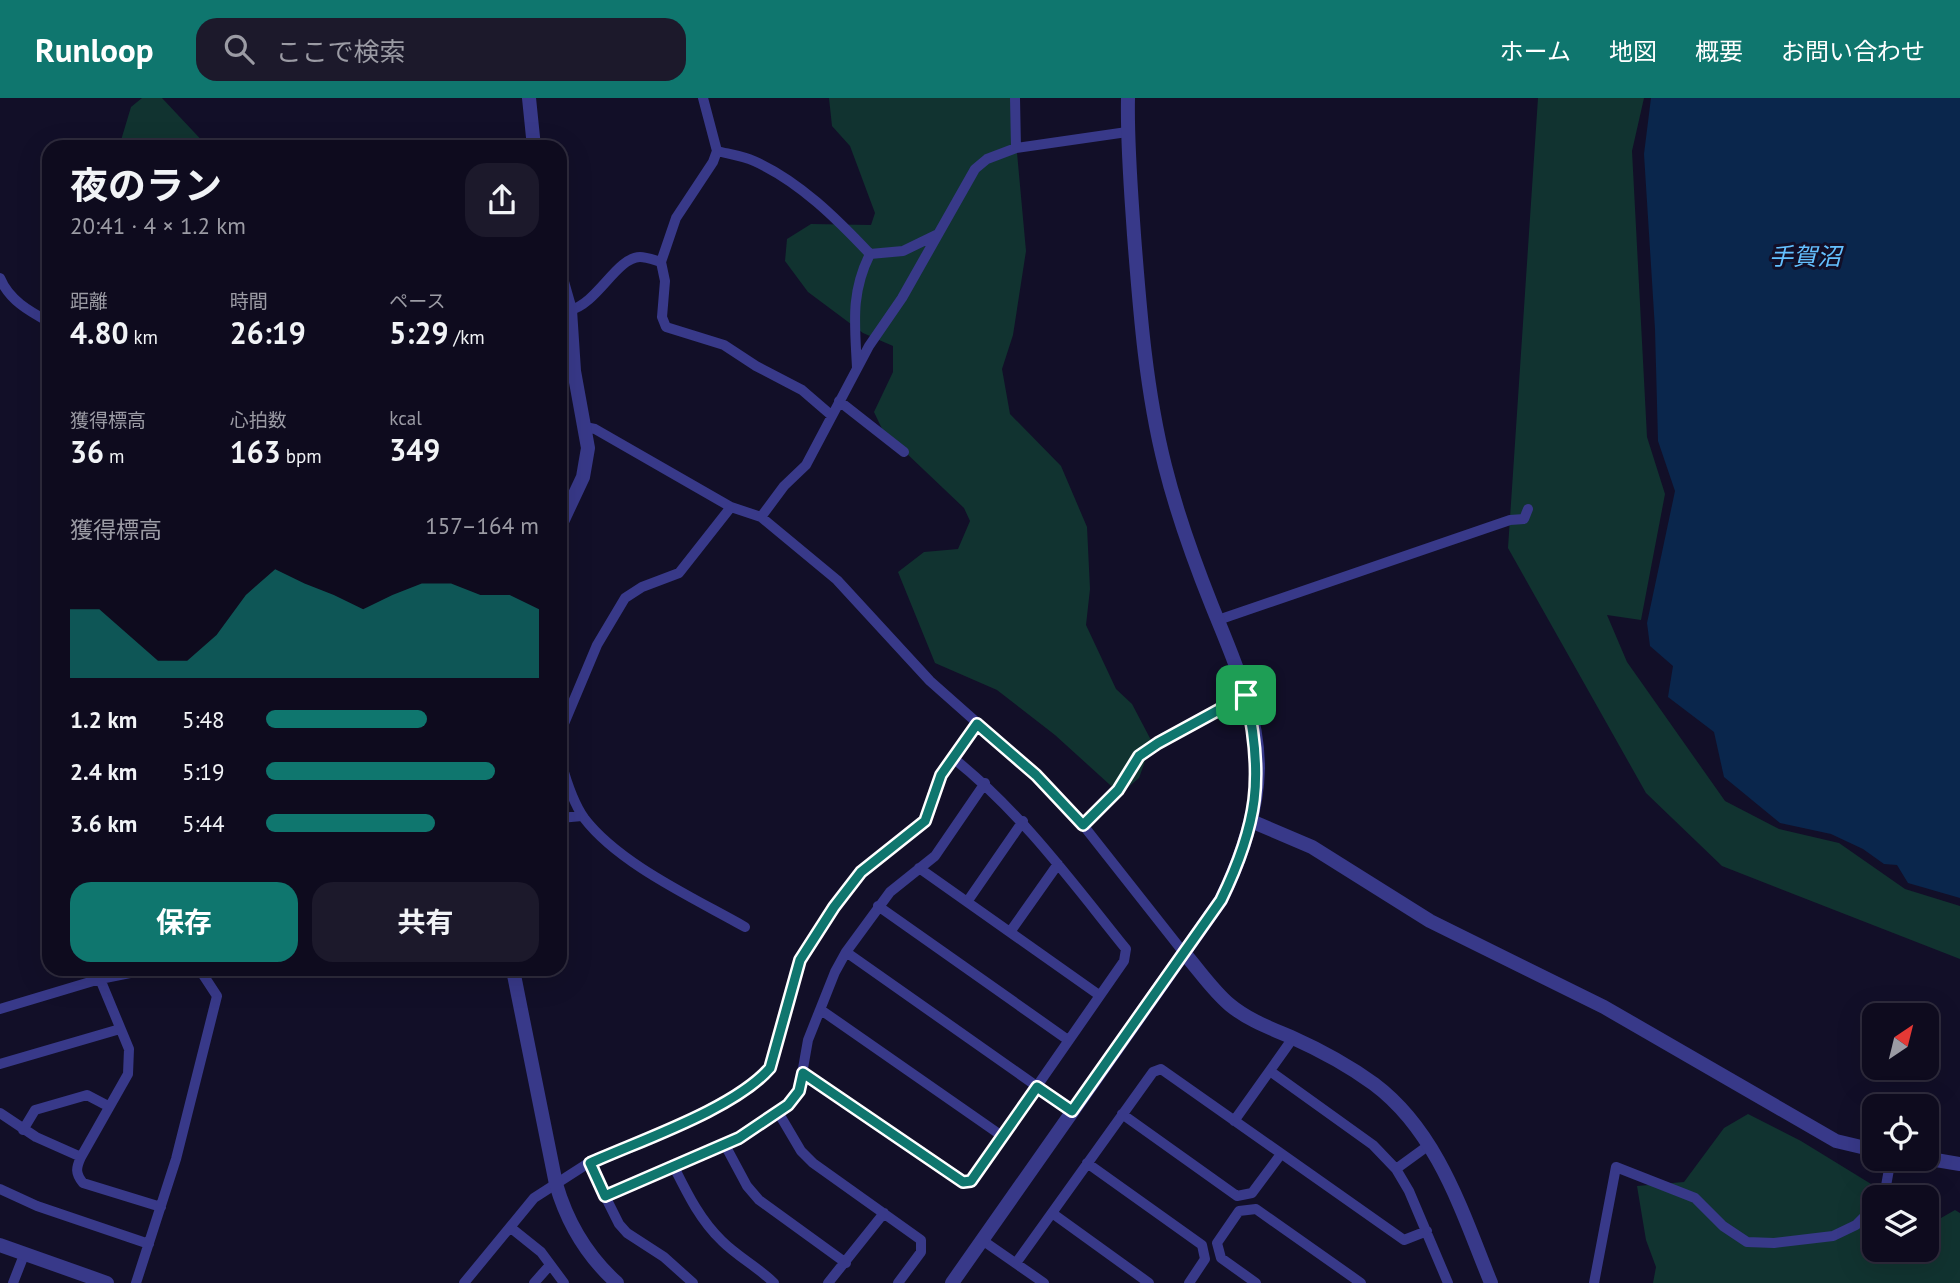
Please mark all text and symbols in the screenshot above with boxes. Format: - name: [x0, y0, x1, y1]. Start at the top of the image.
- search box: [196, 18, 686, 81]
- text: Runloop: [35, 28, 154, 71]
- icon: search: [220, 30, 258, 68]
- text: ここで検索: [276, 35, 406, 68]
- text: ホーム: [1500, 36, 1571, 67]
- text: 地図: [1609, 36, 1657, 67]
- text: 概要: [1695, 36, 1743, 67]
- text: お問い合わせ: [1781, 36, 1925, 67]
- text: 夜のラン: [70, 160, 222, 209]
- button: share: [465, 163, 539, 237]
- text: 20:41 · 4 × 1.2 km: [70, 211, 246, 240]
- water label: 手賀沼: [1769, 241, 1844, 272]
- text: 距離: [70, 289, 108, 313]
- text: 時間: [230, 289, 268, 313]
- text: ペース: [389, 289, 445, 313]
- text: 4.80: [70, 313, 128, 352]
- text: 26:19: [230, 313, 306, 352]
- text: 5:29: [389, 313, 448, 352]
- text: km: [128, 325, 158, 349]
- text: /km: [448, 325, 485, 349]
- text: kcal: [389, 406, 422, 430]
- text: 獲得標高: [70, 408, 146, 432]
- text: 心拍数: [230, 408, 287, 432]
- text: 349: [389, 430, 440, 469]
- text: 36: [70, 432, 104, 471]
- text: 163: [230, 432, 281, 471]
- text: m: [104, 444, 125, 468]
- text: bpm: [281, 444, 322, 468]
- text: 157–164 m: [425, 511, 539, 540]
- text: 獲得標高: [70, 515, 162, 544]
- pin: [1216, 665, 1276, 725]
- icon: arrive: [1227, 676, 1265, 714]
- text: 1.2 km: [70, 705, 137, 734]
- text: 5:48: [182, 705, 225, 734]
- text: 2.4 km: [70, 757, 137, 786]
- text: 5:19: [182, 757, 225, 786]
- text: 3.6 km: [70, 809, 137, 838]
- text: 5:44: [182, 809, 225, 838]
- button: 保存: [70, 882, 298, 962]
- button: 共有: [312, 882, 539, 962]
- north arrow: [1862, 1003, 1939, 1080]
- map controls: [1862, 1003, 1939, 1262]
- button: locate: [1862, 1094, 1939, 1171]
- button: layers: [1862, 1185, 1939, 1262]

